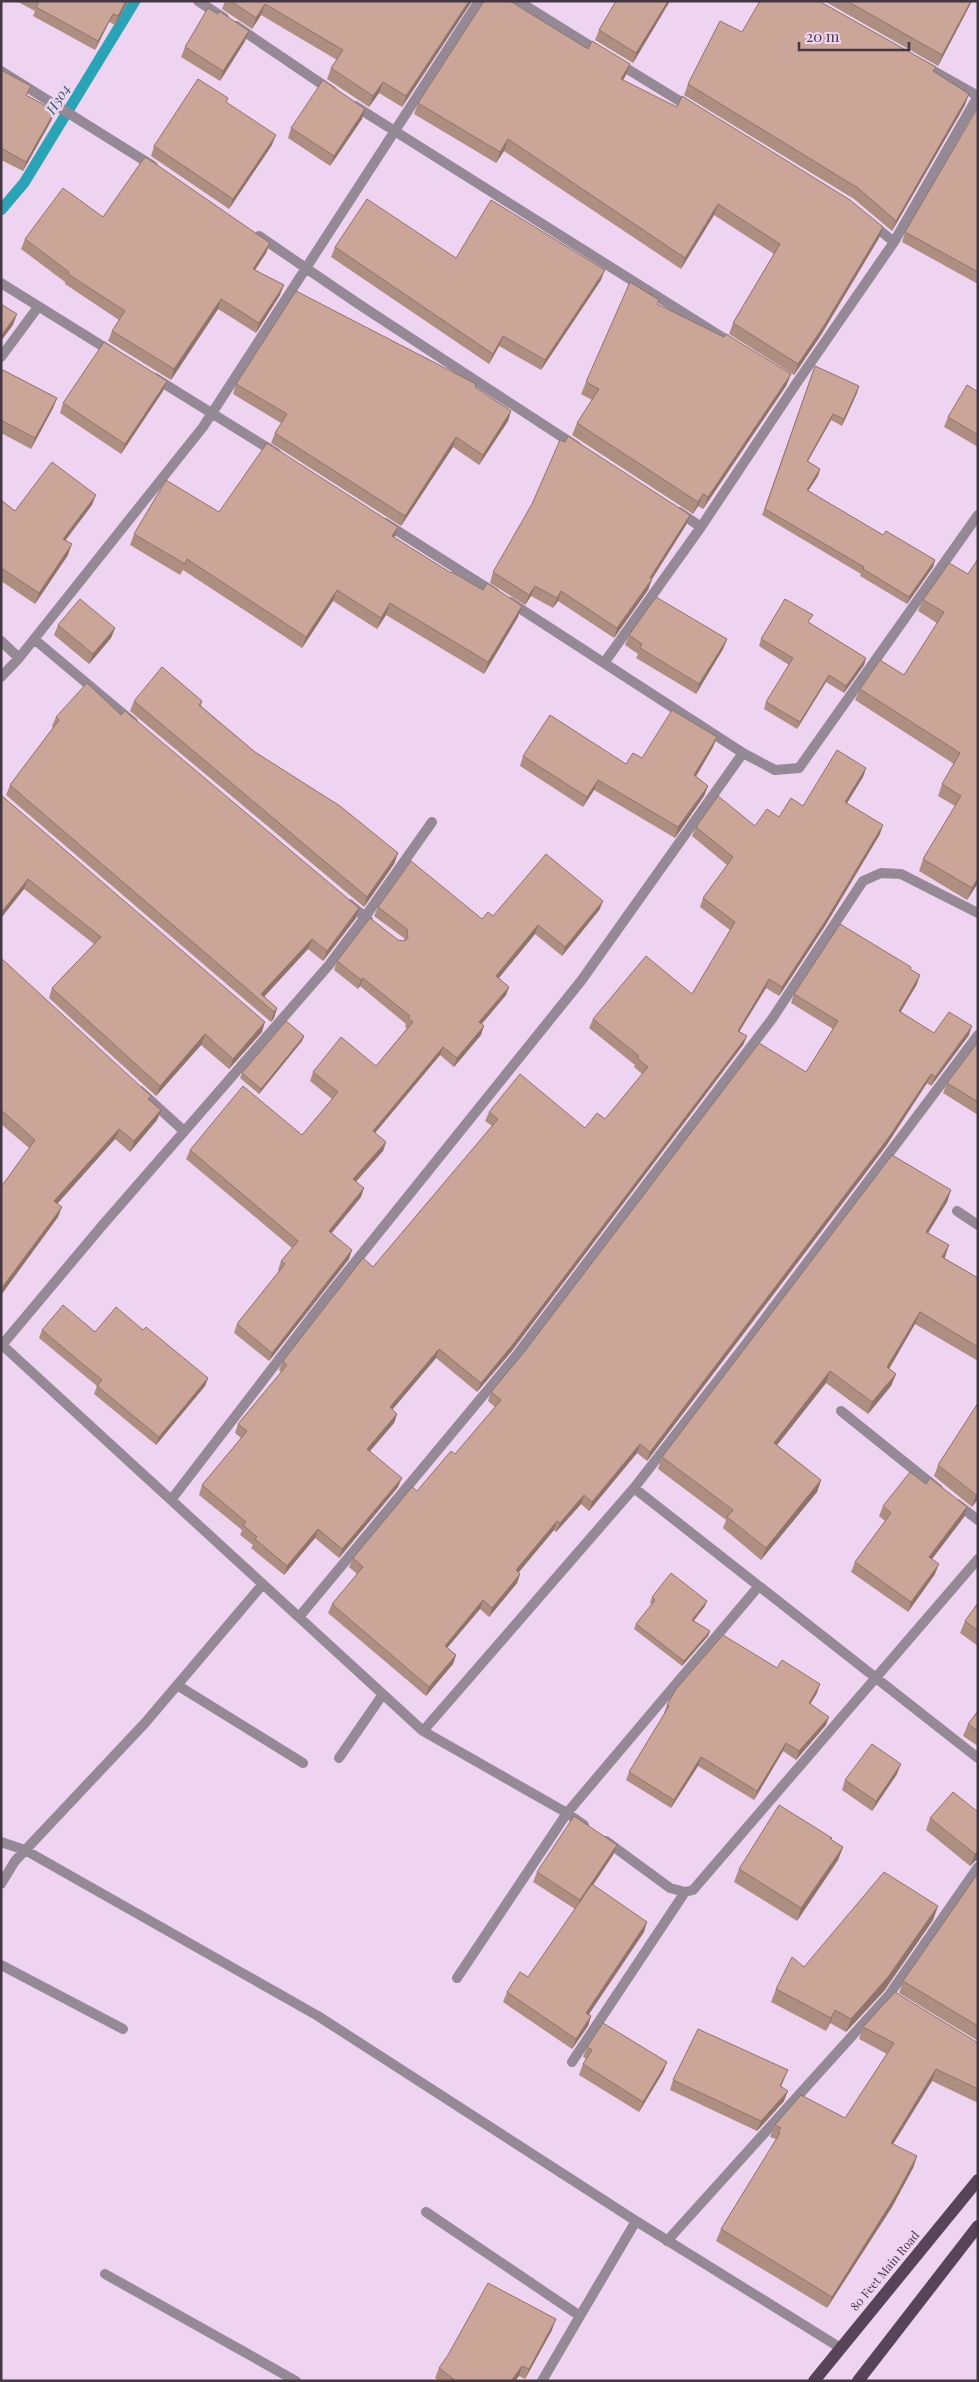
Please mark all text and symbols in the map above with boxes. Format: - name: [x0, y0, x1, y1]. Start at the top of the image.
- scale bar: [799, 20, 909, 52]
- text: 20 m: [806, 26, 840, 46]
- water label: H304: [40, 80, 74, 118]
- street label: 80 Feet Main Road: [846, 2227, 922, 2314]

